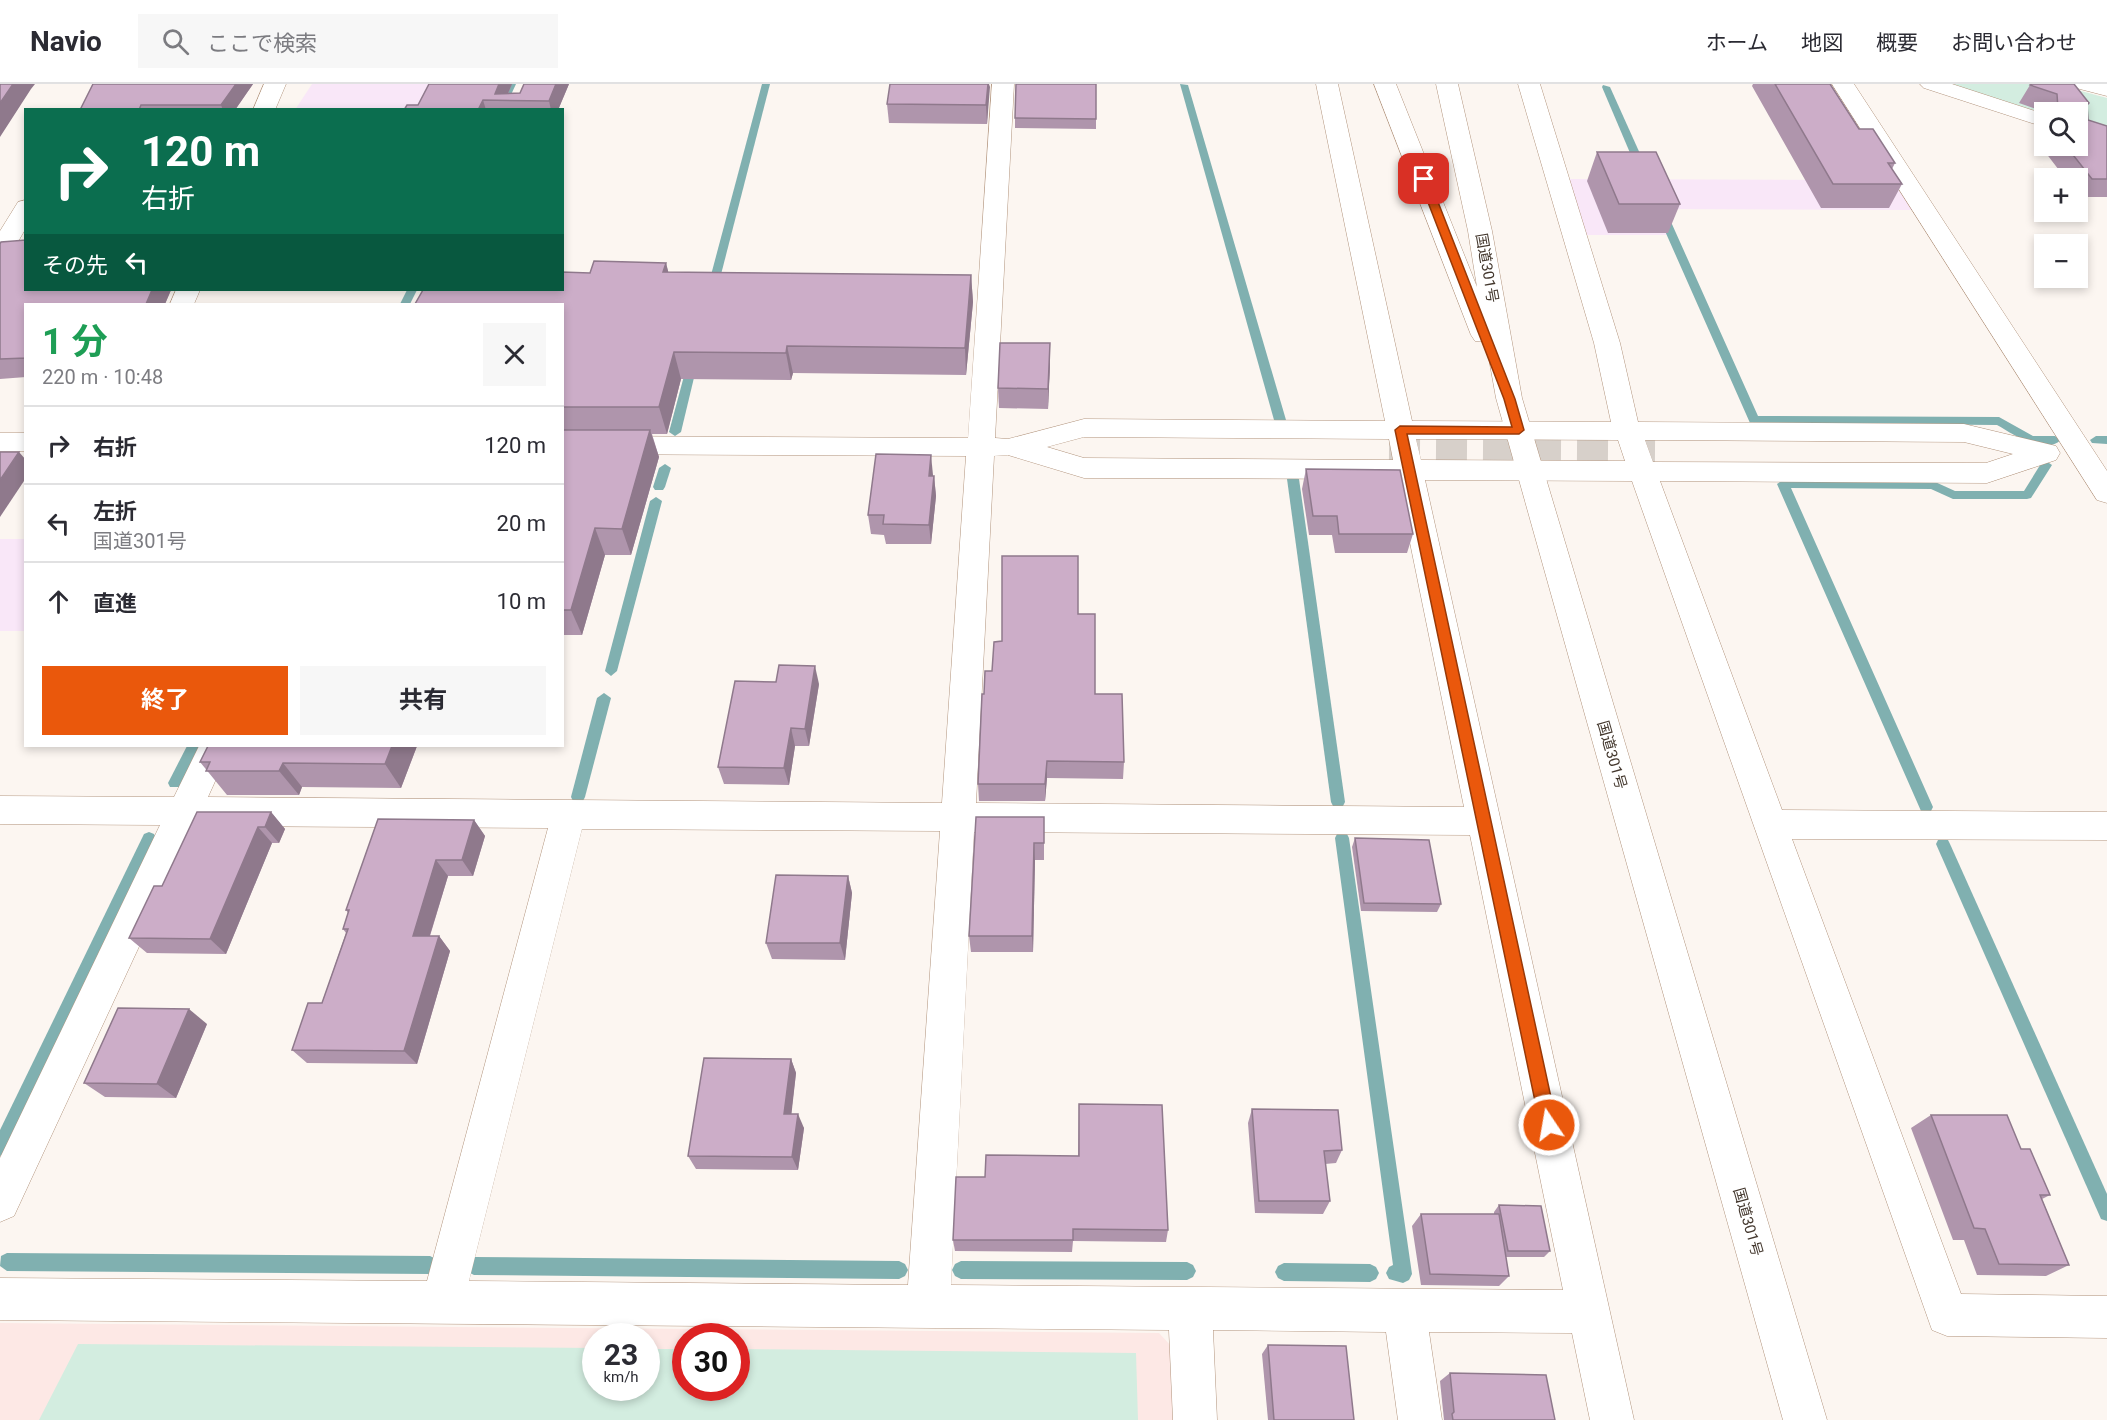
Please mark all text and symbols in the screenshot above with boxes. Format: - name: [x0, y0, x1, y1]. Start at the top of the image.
- search box: [138, 14, 558, 68]
- text: Navio: [30, 25, 102, 58]
- icon: search: [159, 25, 192, 58]
- text: ここで検索: [207, 31, 317, 56]
- text: ホーム: [1706, 31, 1768, 55]
- text: 地図: [1801, 31, 1843, 55]
- text: 概要: [1876, 31, 1918, 55]
- text: お問い合わせ: [1951, 31, 2077, 55]
- map controls: [2034, 102, 2088, 288]
- button: search: [2034, 102, 2088, 156]
- text: 120 m: [141, 127, 260, 176]
- icon: right: [42, 132, 120, 210]
- pin: [1398, 153, 1449, 204]
- icon: arrive: [1407, 162, 1440, 195]
- button: +: [2034, 168, 2088, 222]
- text: 右折: [141, 183, 195, 215]
- street label: 国道301号: [1472, 232, 1502, 304]
- button: −: [2034, 234, 2088, 288]
- icon: left: [120, 246, 153, 279]
- text: その先: [42, 253, 108, 278]
- text: 1 分: [42, 321, 108, 363]
- button: close: [483, 323, 546, 386]
- text: 220 m · 10:48: [42, 365, 163, 389]
- icon: right: [42, 429, 75, 462]
- text: 120 m: [484, 433, 546, 458]
- text: 右折: [93, 435, 137, 460]
- text: 左折: [93, 499, 137, 524]
- icon: left: [42, 507, 75, 540]
- text: 20 m: [497, 511, 546, 536]
- text: 国道301号: [93, 529, 187, 553]
- icon: ahead: [42, 585, 75, 618]
- text: 10 m: [497, 589, 546, 614]
- text: 直進: [93, 591, 137, 616]
- button: 終了: [42, 666, 288, 735]
- button: 共有: [300, 666, 546, 735]
- street label: 国道301号: [1594, 719, 1630, 791]
- position arrow: [1517, 1093, 1581, 1157]
- street label: 国道301号: [1730, 1186, 1766, 1258]
- speed limit sign: 30: [672, 1323, 750, 1401]
- text: 23: [604, 1337, 638, 1372]
- text: km/h: [603, 1368, 639, 1386]

